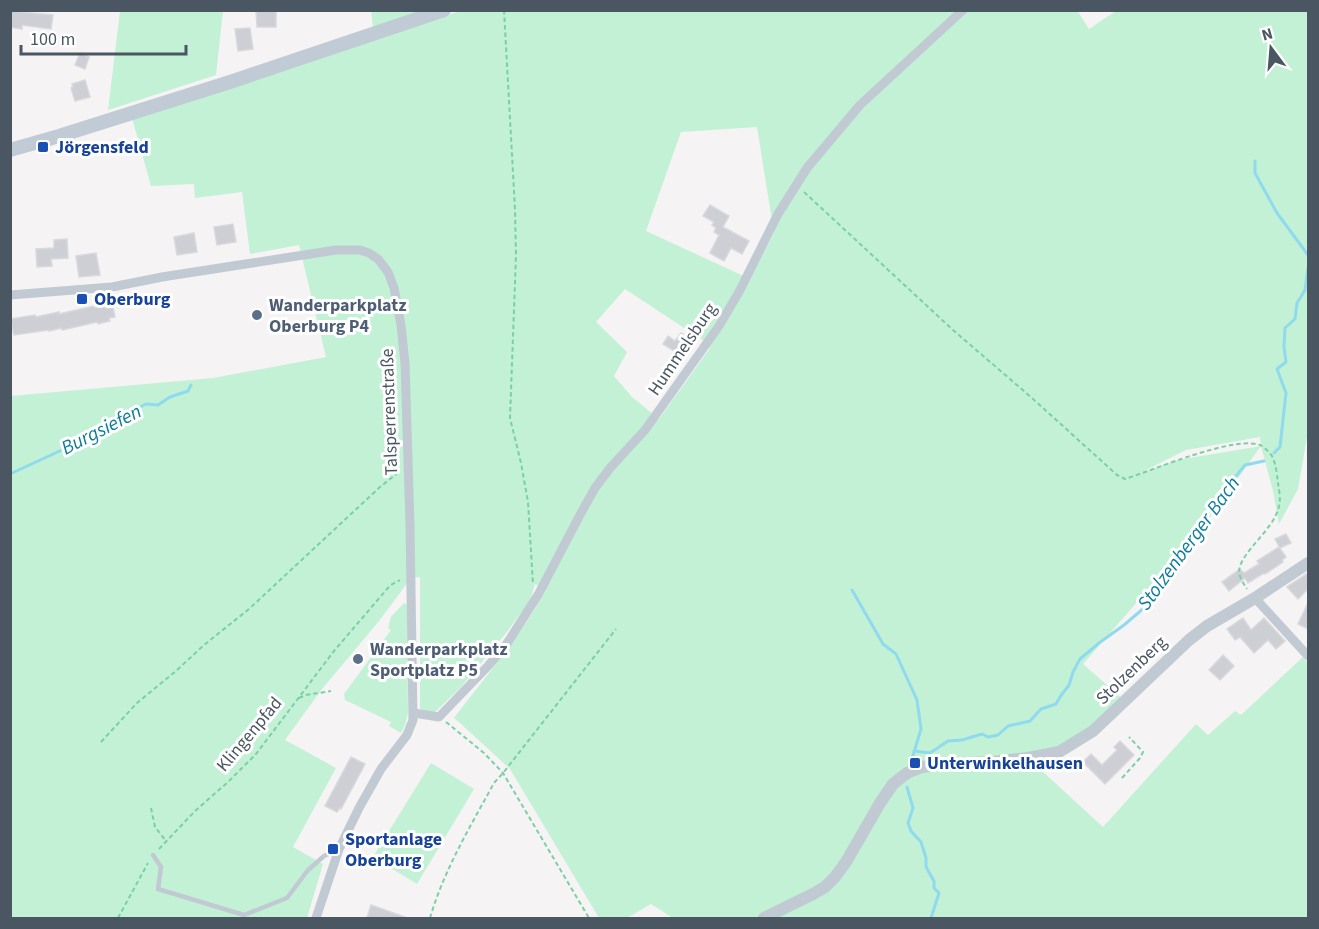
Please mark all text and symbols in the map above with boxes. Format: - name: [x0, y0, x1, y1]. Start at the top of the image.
- scale bar: [21, 18, 186, 56]
- north arrow: [1241, 18, 1301, 78]
- text: N: [1259, 23, 1275, 47]
- text: 100 m: [30, 27, 75, 52]
- place label: Jörgensfeld: [55, 135, 149, 160]
- marker: Jörgensfeld: [36, 140, 50, 154]
- place label: Oberburg: [94, 287, 171, 312]
- marker: Oberburg: [75, 292, 89, 306]
- place label: Wanderparkplatz Oberburg P4: [269, 293, 406, 339]
- street label: Hummelsburg: [642, 298, 723, 401]
- marker: Wanderparkplatz Oberburg P4: [250, 308, 264, 322]
- street label: Talsperrenstraße: [375, 348, 404, 476]
- water label: Burgsiefen: [56, 398, 147, 462]
- water label: Stolzenberger Bach: [1131, 471, 1247, 616]
- street label: Stolzenberg: [1090, 630, 1172, 710]
- place label: Wanderparkplatz Sportplatz P5: [370, 637, 507, 683]
- marker: Wanderparkplatz Sportplatz P5: [351, 652, 365, 666]
- street label: Klingenpfad: [211, 692, 288, 777]
- place label: Unterwinkelhausen: [927, 751, 1083, 776]
- marker: Unterwinkelhausen: [908, 756, 922, 770]
- place label: Sportanlage Oberburg: [345, 827, 442, 873]
- marker: Sportanlage Oberburg: [326, 842, 340, 856]

